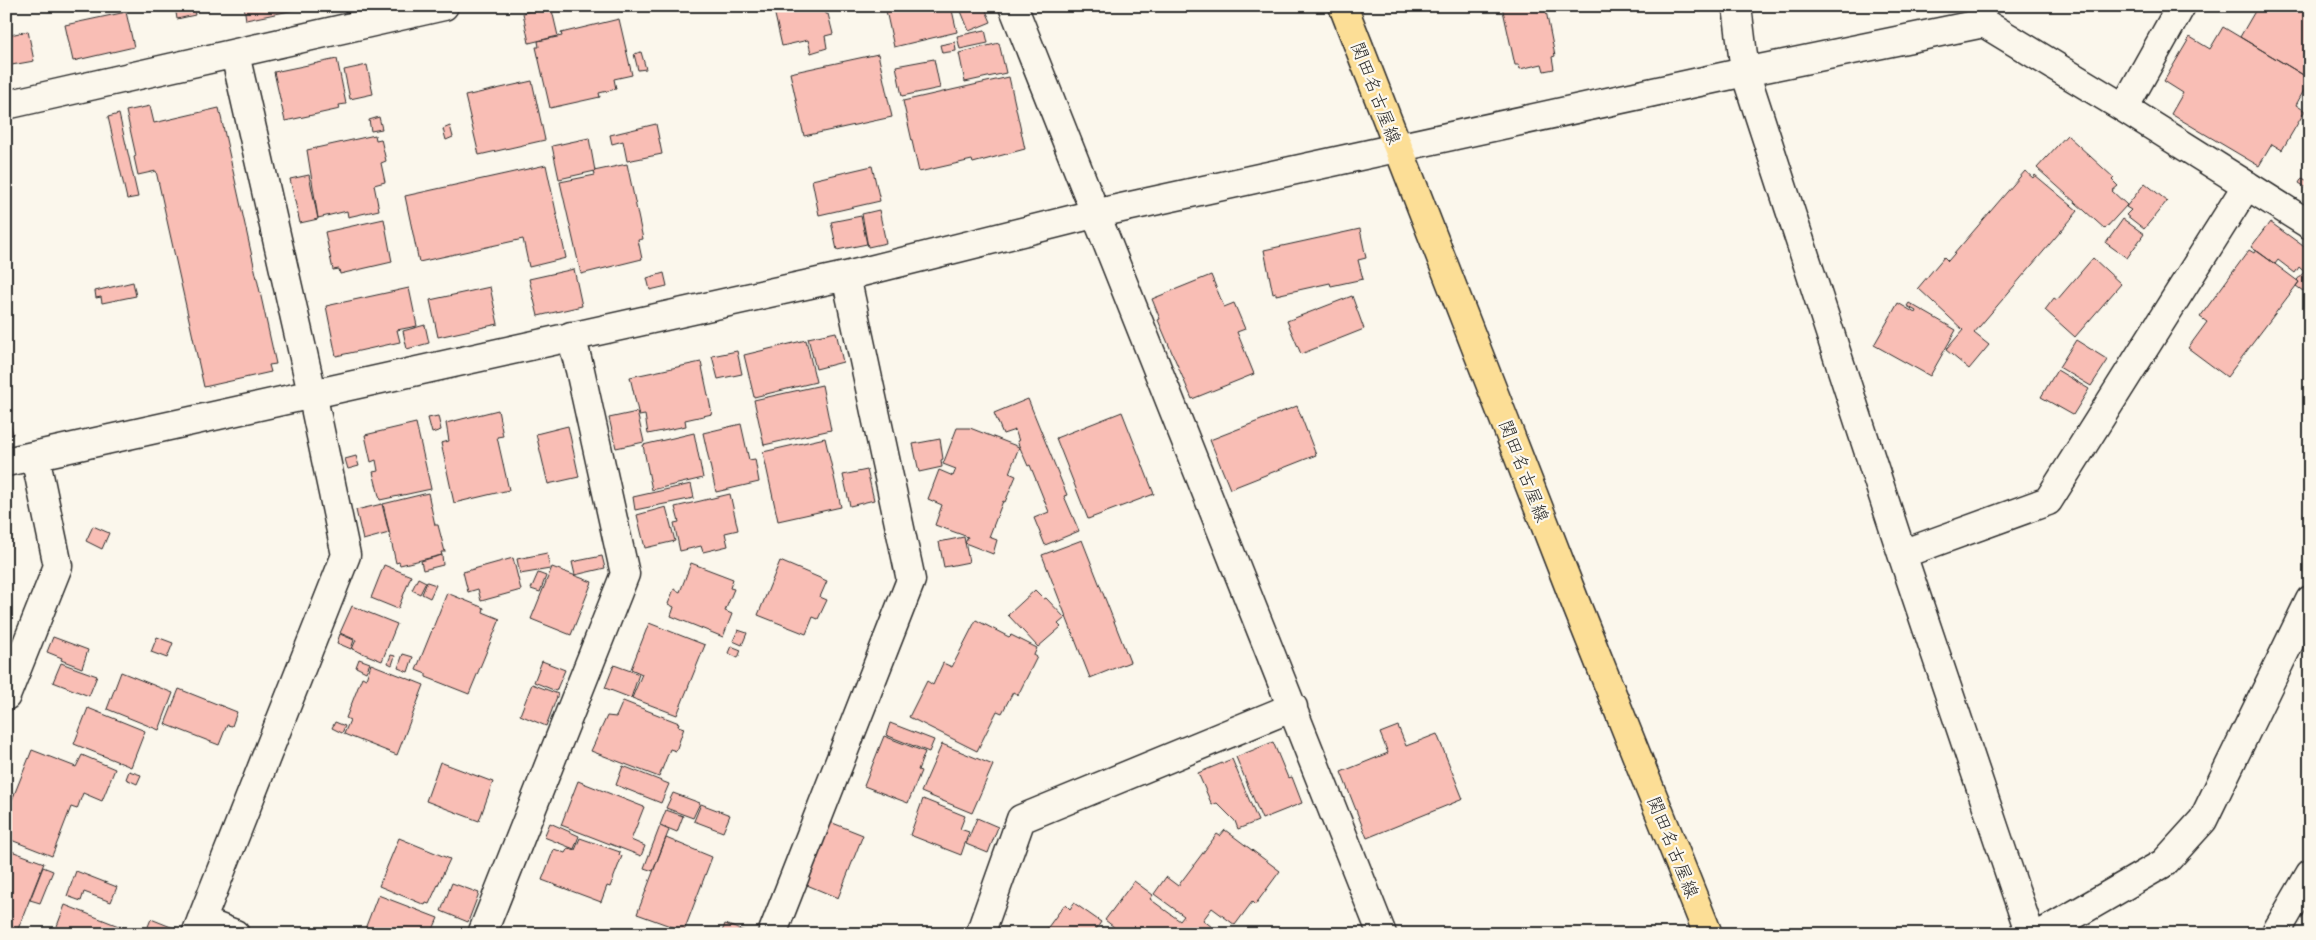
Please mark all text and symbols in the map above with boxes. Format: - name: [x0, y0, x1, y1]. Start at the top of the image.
- street label: 関田名古屋線: [1343, 39, 1406, 149]
- street label: 関田名古屋線: [1491, 417, 1554, 527]
- street label: 関田名古屋線: [1639, 793, 1703, 903]

